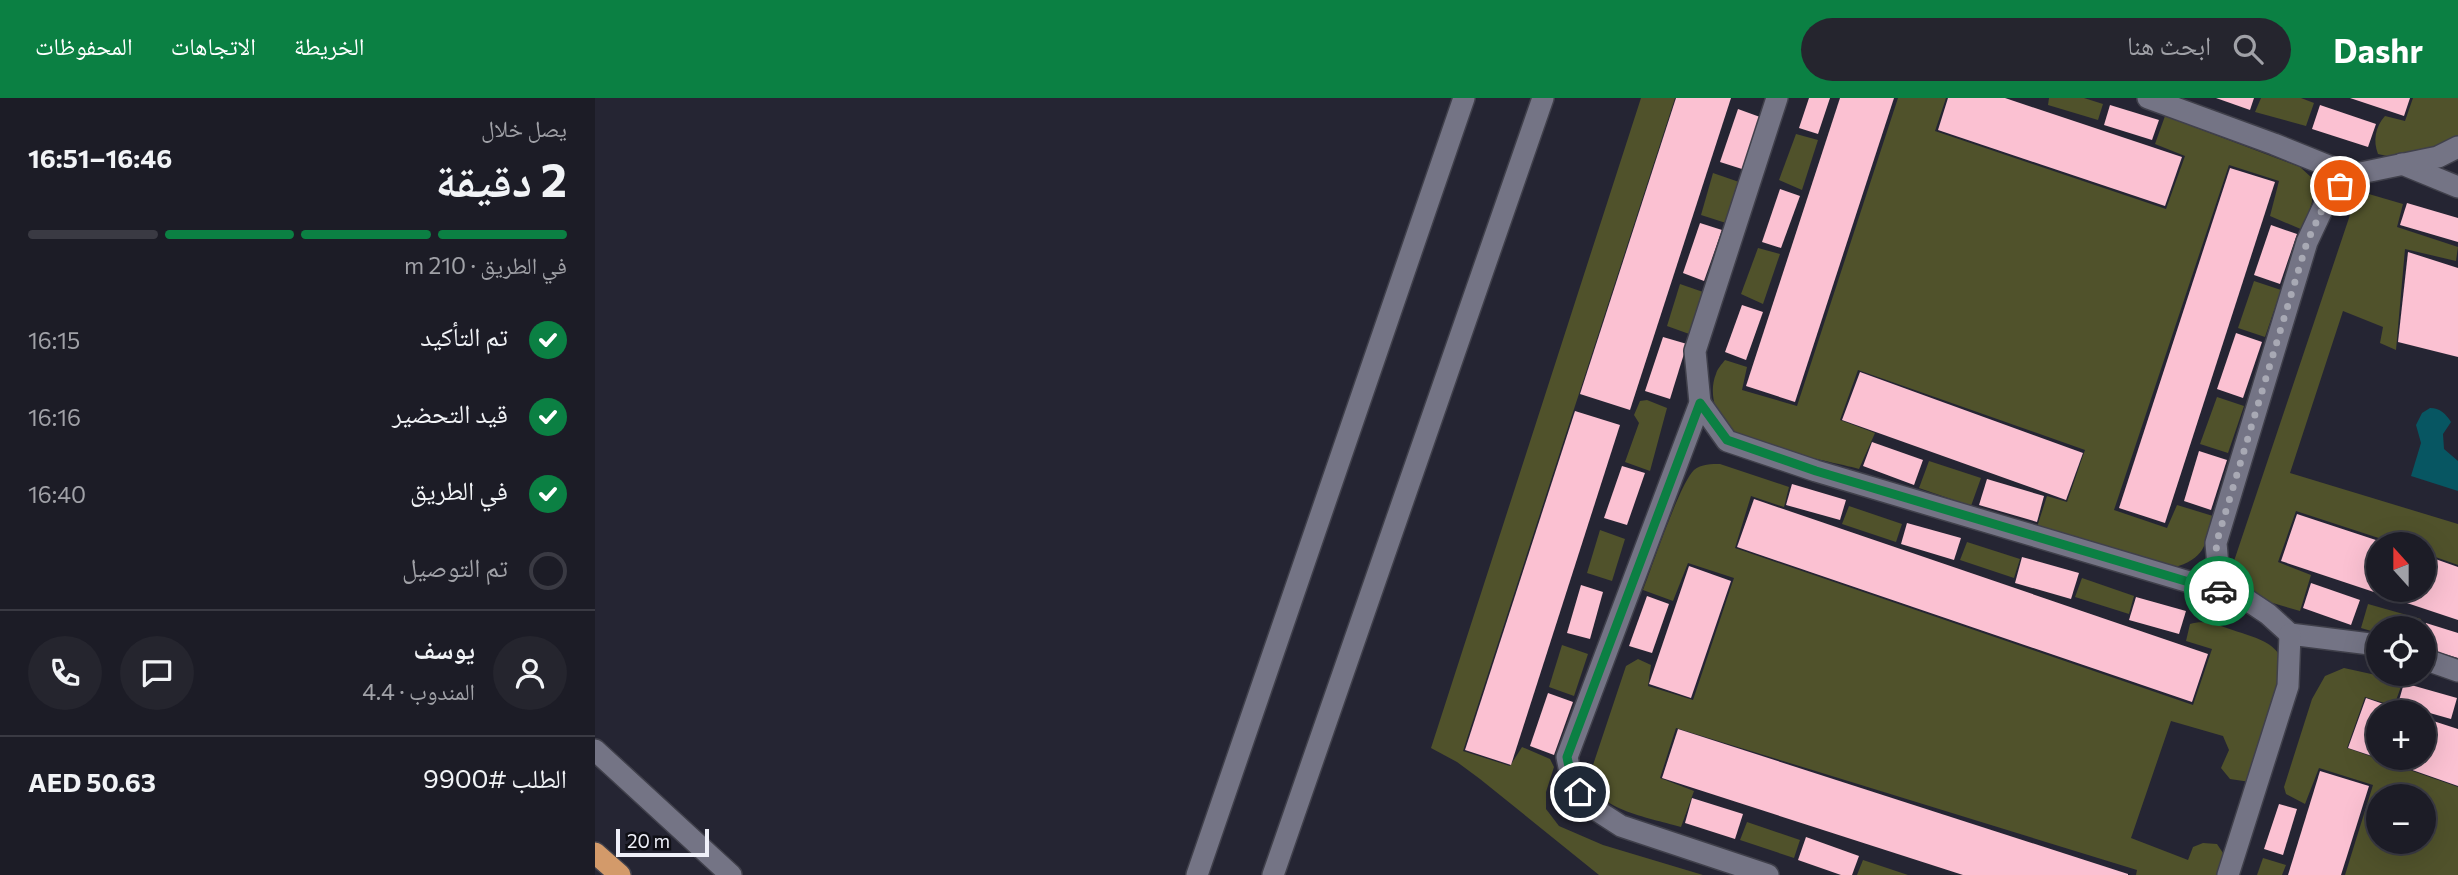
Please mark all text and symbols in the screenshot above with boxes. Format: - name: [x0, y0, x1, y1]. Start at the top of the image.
- search box: [1801, 18, 2291, 81]
- text: ابحث هنا: [2127, 29, 2211, 60]
- text: Dashr: [2333, 29, 2423, 70]
- icon: search: [2229, 30, 2267, 68]
- text: المحفوظات: [35, 31, 133, 60]
- text: الاتجاهات: [171, 31, 256, 60]
- text: الخريطة: [294, 31, 365, 60]
- text: يصل خلال: [481, 114, 567, 142]
- text: 16:46–16:51: [28, 142, 172, 173]
- text: 2 دقيقة: [435, 150, 567, 206]
- pin: [2310, 156, 2370, 216]
- icon: bag: [2321, 167, 2359, 205]
- text: في الطريق · 210 m: [404, 251, 567, 279]
- text: تم التأكيد: [420, 320, 508, 351]
- icon: check: [529, 321, 567, 359]
- text: 16:15: [28, 326, 80, 354]
- text: قيد التحضير: [392, 397, 508, 428]
- icon: check: [529, 398, 567, 436]
- text: 16:16: [28, 403, 81, 431]
- text: في الطريق: [410, 474, 508, 505]
- icon: check: [529, 475, 567, 513]
- text: 16:40: [28, 480, 86, 508]
- north arrow: [2366, 532, 2436, 602]
- map controls: [2366, 532, 2436, 854]
- text: تم التوصيل: [402, 551, 508, 582]
- courier: [2184, 556, 2254, 626]
- icon: car: [2200, 572, 2238, 610]
- button: locate: [2366, 616, 2436, 686]
- text: يوسف: [414, 633, 475, 664]
- button: phone: [28, 636, 102, 710]
- button: chat: [120, 636, 194, 710]
- button: person: [493, 636, 567, 710]
- text: المندوب · 4.4: [362, 677, 475, 705]
- button: +: [2366, 700, 2436, 770]
- text: الطلب #9900: [423, 762, 567, 793]
- pin: [1550, 762, 1610, 822]
- text: AED 50.63: [28, 766, 156, 797]
- icon: home: [1561, 773, 1599, 811]
- button: −: [2366, 784, 2436, 854]
- scale bar: [616, 826, 709, 858]
- text: 20 m: [627, 829, 670, 852]

